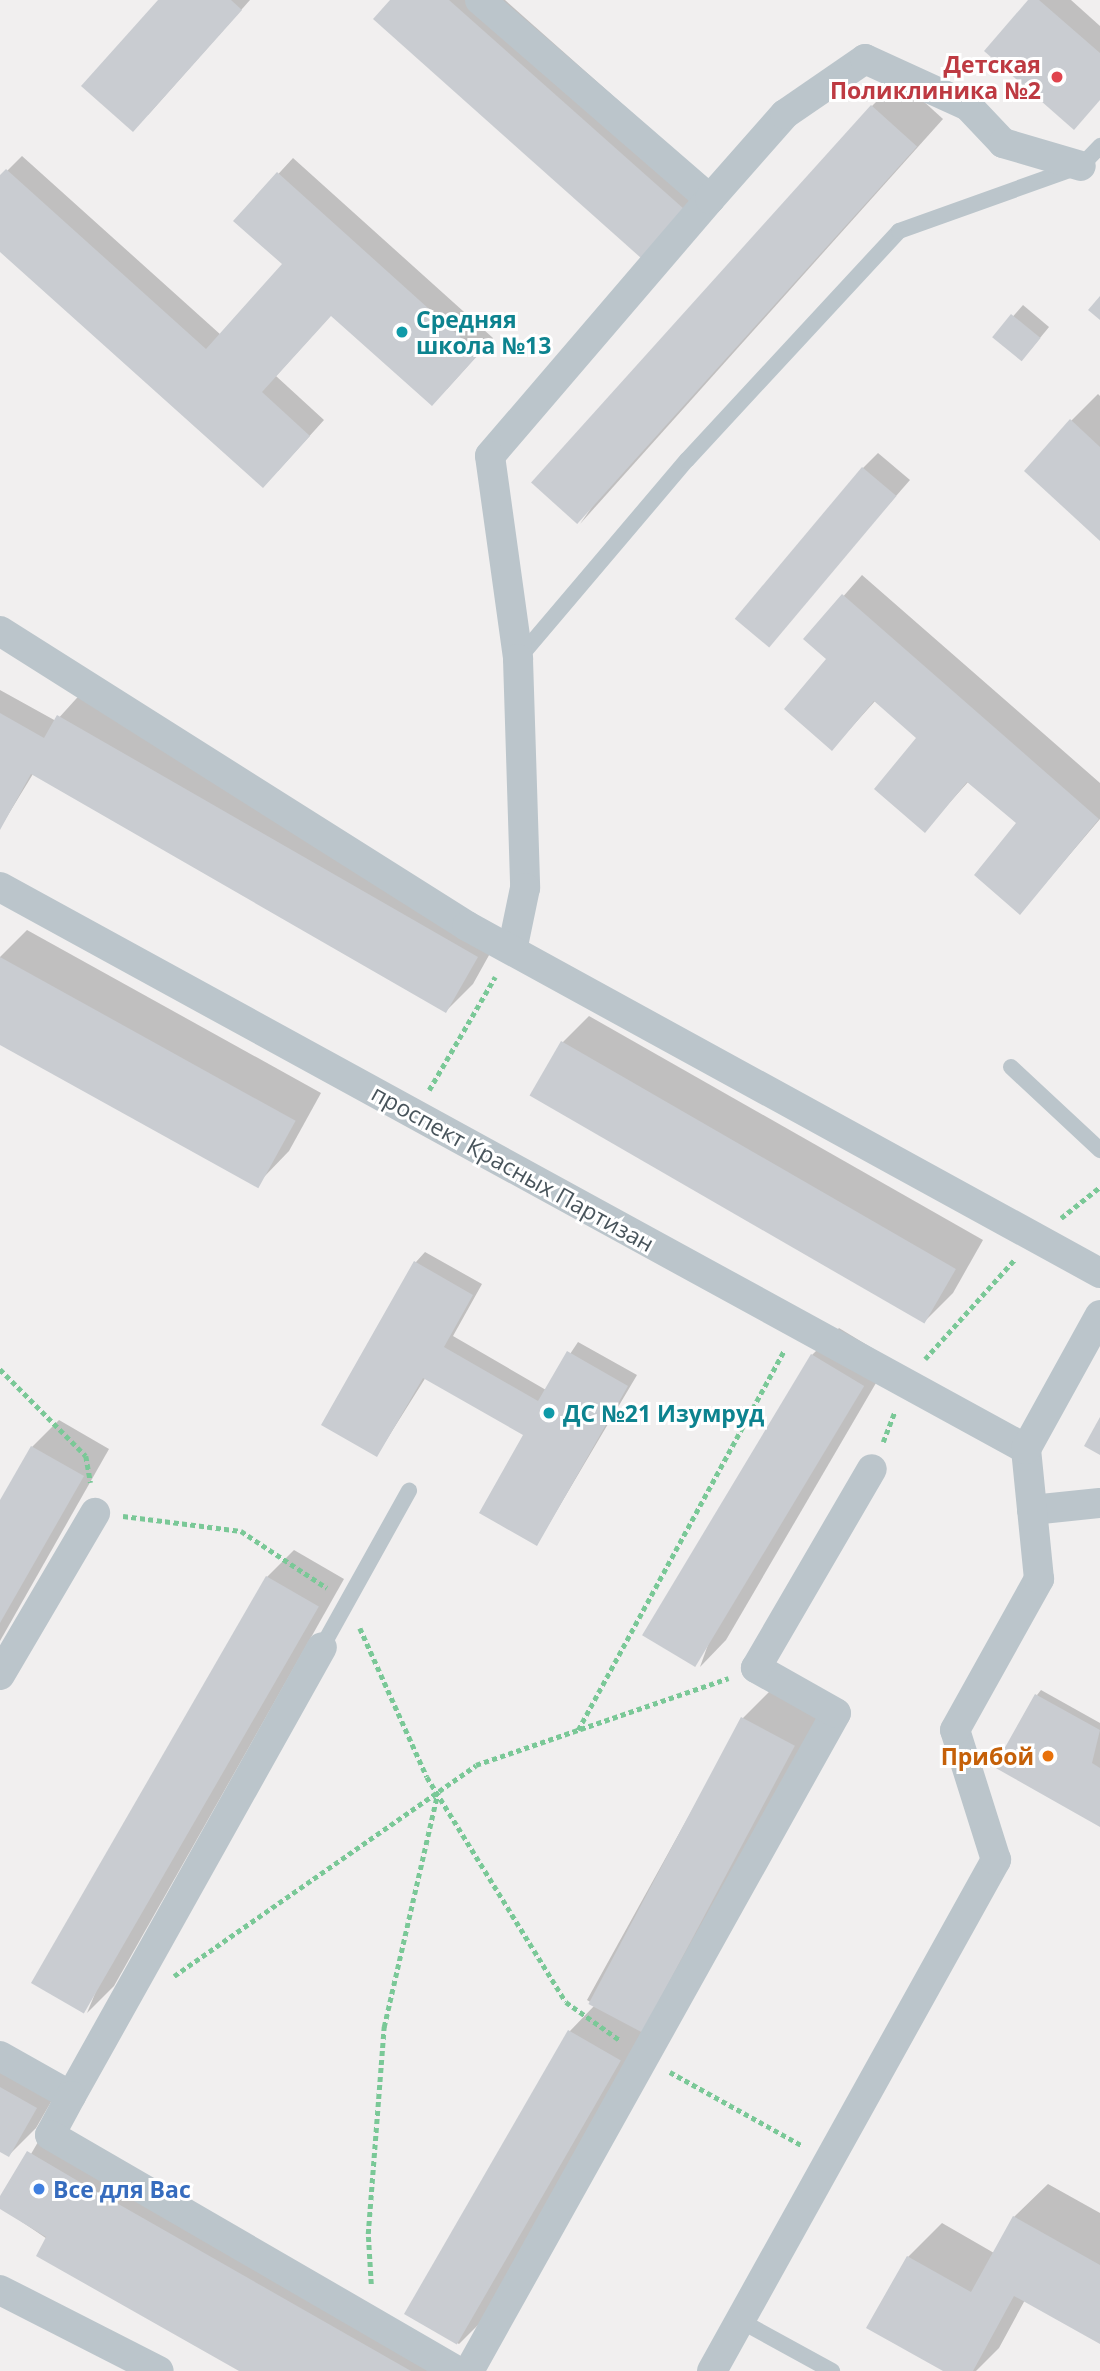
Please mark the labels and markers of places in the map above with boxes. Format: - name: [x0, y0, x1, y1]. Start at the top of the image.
- place label: Детская Поликлиника №2: [830, 50, 1041, 104]
- marker: Детская Поликлиника №2: [1047, 67, 1067, 87]
- place label: Средняя школа №13: [416, 305, 551, 359]
- marker: Средняя школа №13: [394, 324, 410, 340]
- place label: ДС №21 Изумруд: [563, 1399, 764, 1427]
- marker: ДС №21 Изумруд: [541, 1405, 557, 1421]
- place label: Прибой: [941, 1742, 1034, 1770]
- marker: Прибой: [1040, 1748, 1056, 1764]
- place label: Все для Вас: [53, 2175, 191, 2203]
- marker: Все для Вас: [31, 2181, 47, 2197]

